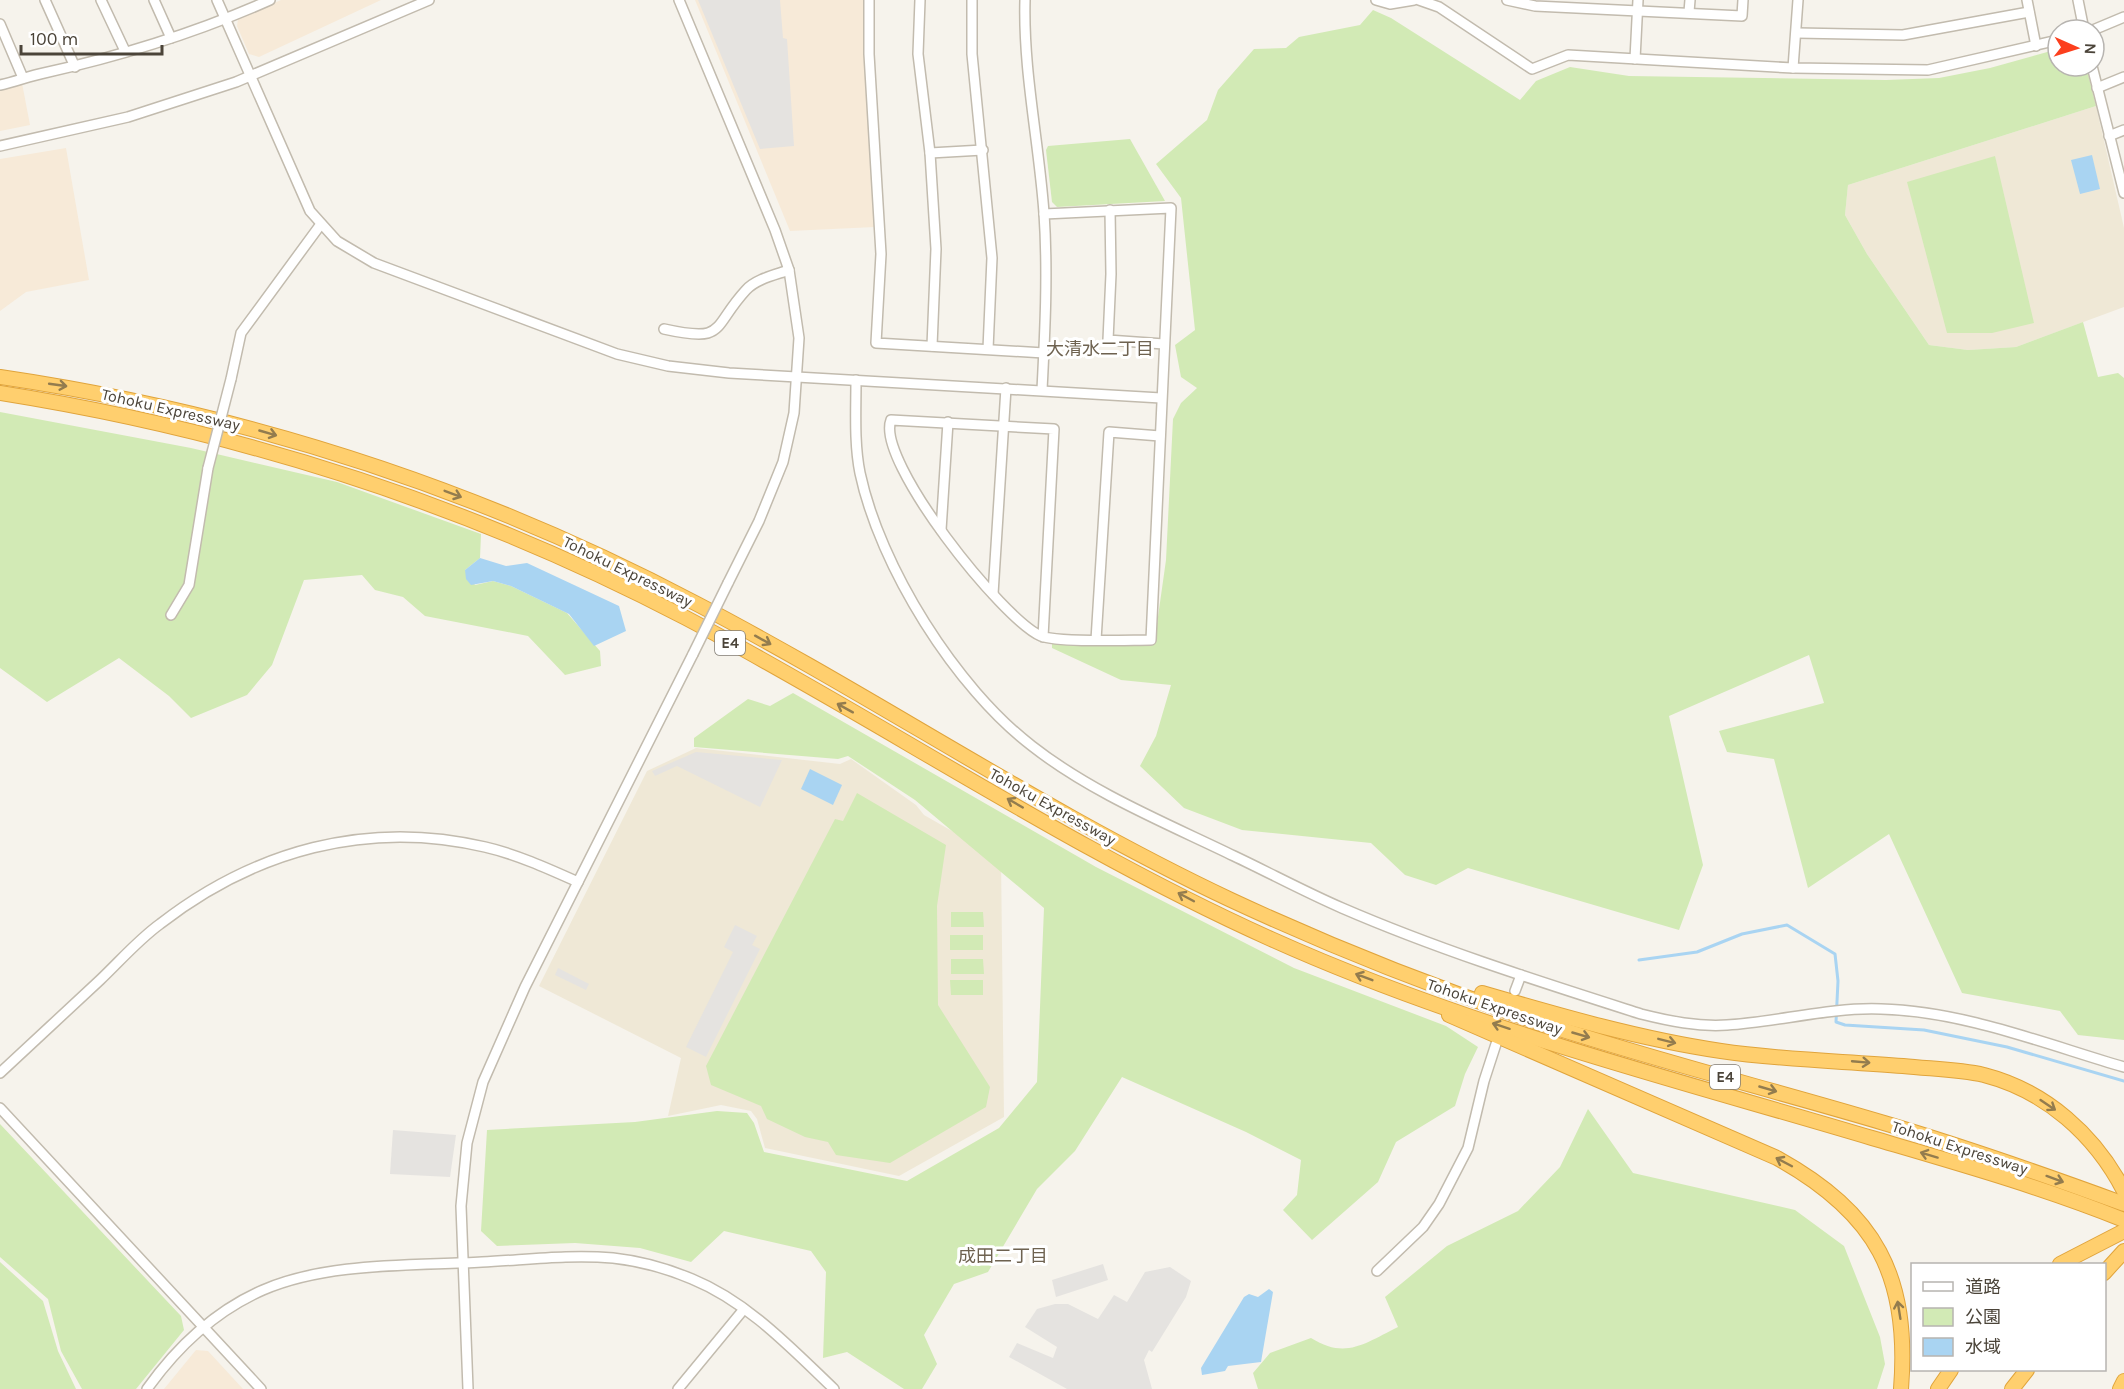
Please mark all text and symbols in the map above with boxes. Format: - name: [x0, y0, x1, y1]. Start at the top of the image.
- scale bar: [21, 18, 162, 56]
- north arrow: [2046, 18, 2106, 78]
- text: 100 m: [30, 28, 78, 50]
- text: N: [2081, 43, 2100, 55]
- district label: 大清水二丁目: [1046, 338, 1154, 360]
- one-way arrow: [47, 380, 67, 391]
- street label: Tohoku Expressway: [100, 384, 243, 435]
- one-way arrow: [259, 428, 278, 439]
- one-way arrow: [444, 489, 462, 500]
- street label: Tohoku Expressway: [560, 532, 696, 611]
- road number: E4: [715, 631, 745, 655]
- one-way arrow: [753, 635, 771, 646]
- one-way arrow: [837, 702, 854, 714]
- street label: Tohoku Expressway: [986, 764, 1120, 849]
- one-way arrow: [1007, 797, 1024, 809]
- one-way arrow: [1177, 891, 1195, 903]
- one-way arrow: [1355, 971, 1373, 982]
- street label: Tohoku Expressway: [1425, 974, 1565, 1039]
- one-way arrow: [1492, 1019, 1511, 1030]
- one-way arrow: [1571, 1030, 1590, 1041]
- one-way arrow: [1658, 1036, 1677, 1048]
- one-way arrow: [1850, 1057, 1870, 1068]
- road number: E4: [1710, 1065, 1740, 1089]
- one-way arrow: [1759, 1084, 1778, 1095]
- one-way arrow: [2040, 1099, 2056, 1111]
- street label: Tohoku Expressway: [1890, 1117, 2031, 1179]
- one-way arrow: [1920, 1149, 1939, 1160]
- one-way arrow: [1776, 1156, 1793, 1168]
- one-way arrow: [2045, 1174, 2064, 1185]
- district label: 成田二丁目: [958, 1245, 1048, 1267]
- legend: [1911, 1263, 2106, 1371]
- text: 道路: [1965, 1276, 2001, 1298]
- one-way arrow: [1893, 1300, 1904, 1320]
- text: 公園: [1965, 1306, 2001, 1328]
- text: 水域: [1965, 1336, 2001, 1358]

